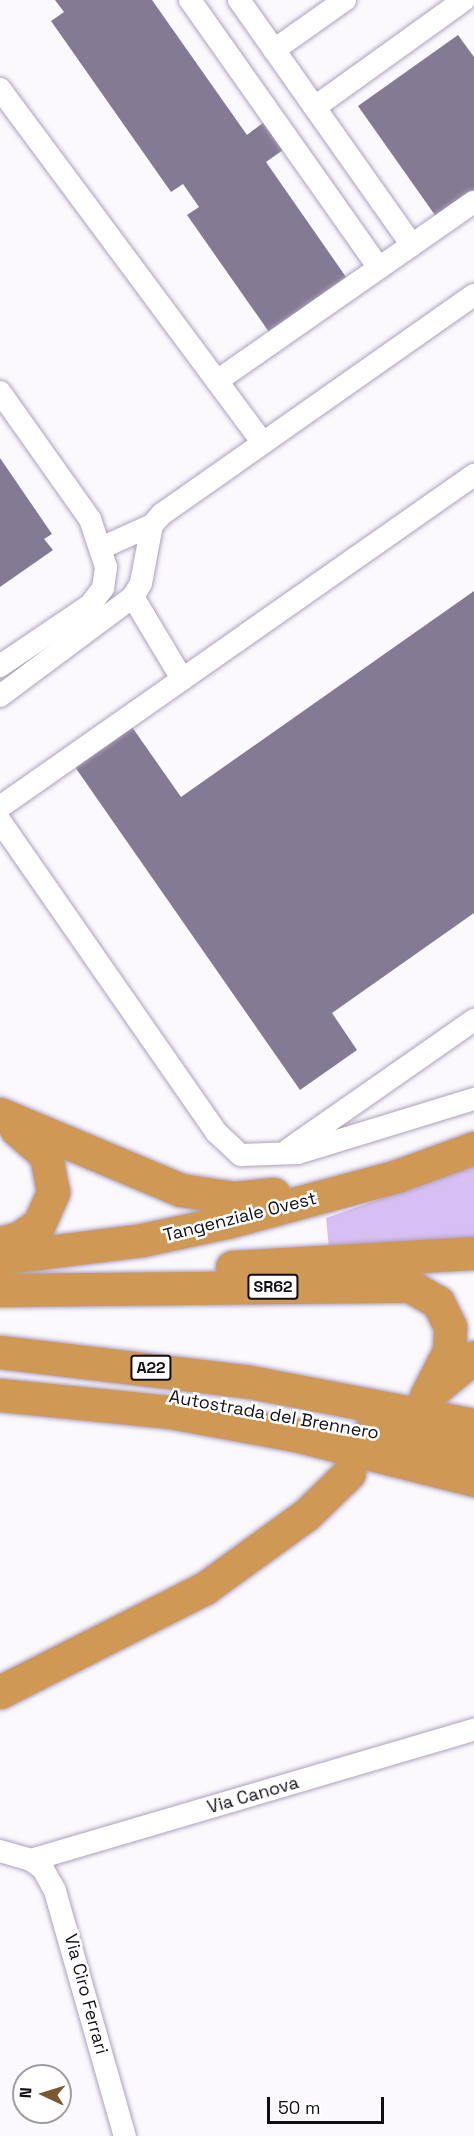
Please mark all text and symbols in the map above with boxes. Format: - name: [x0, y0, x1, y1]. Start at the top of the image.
- street label: Tangenziale Ovest: [161, 1188, 319, 1246]
- road number: SR62: [246, 1274, 300, 1300]
- road number: A22: [130, 1355, 172, 1381]
- street label: Autostrada del Brennero: [167, 1386, 381, 1444]
- street label: Via Canova: [205, 1772, 301, 1818]
- street label: Via Ciro Ferrari: [60, 1931, 112, 2057]
- north arrow: [12, 2064, 72, 2124]
- scale bar: [270, 2085, 387, 2123]
- text: N: [15, 2087, 36, 2099]
- text: 50 m: [278, 2096, 320, 2119]

